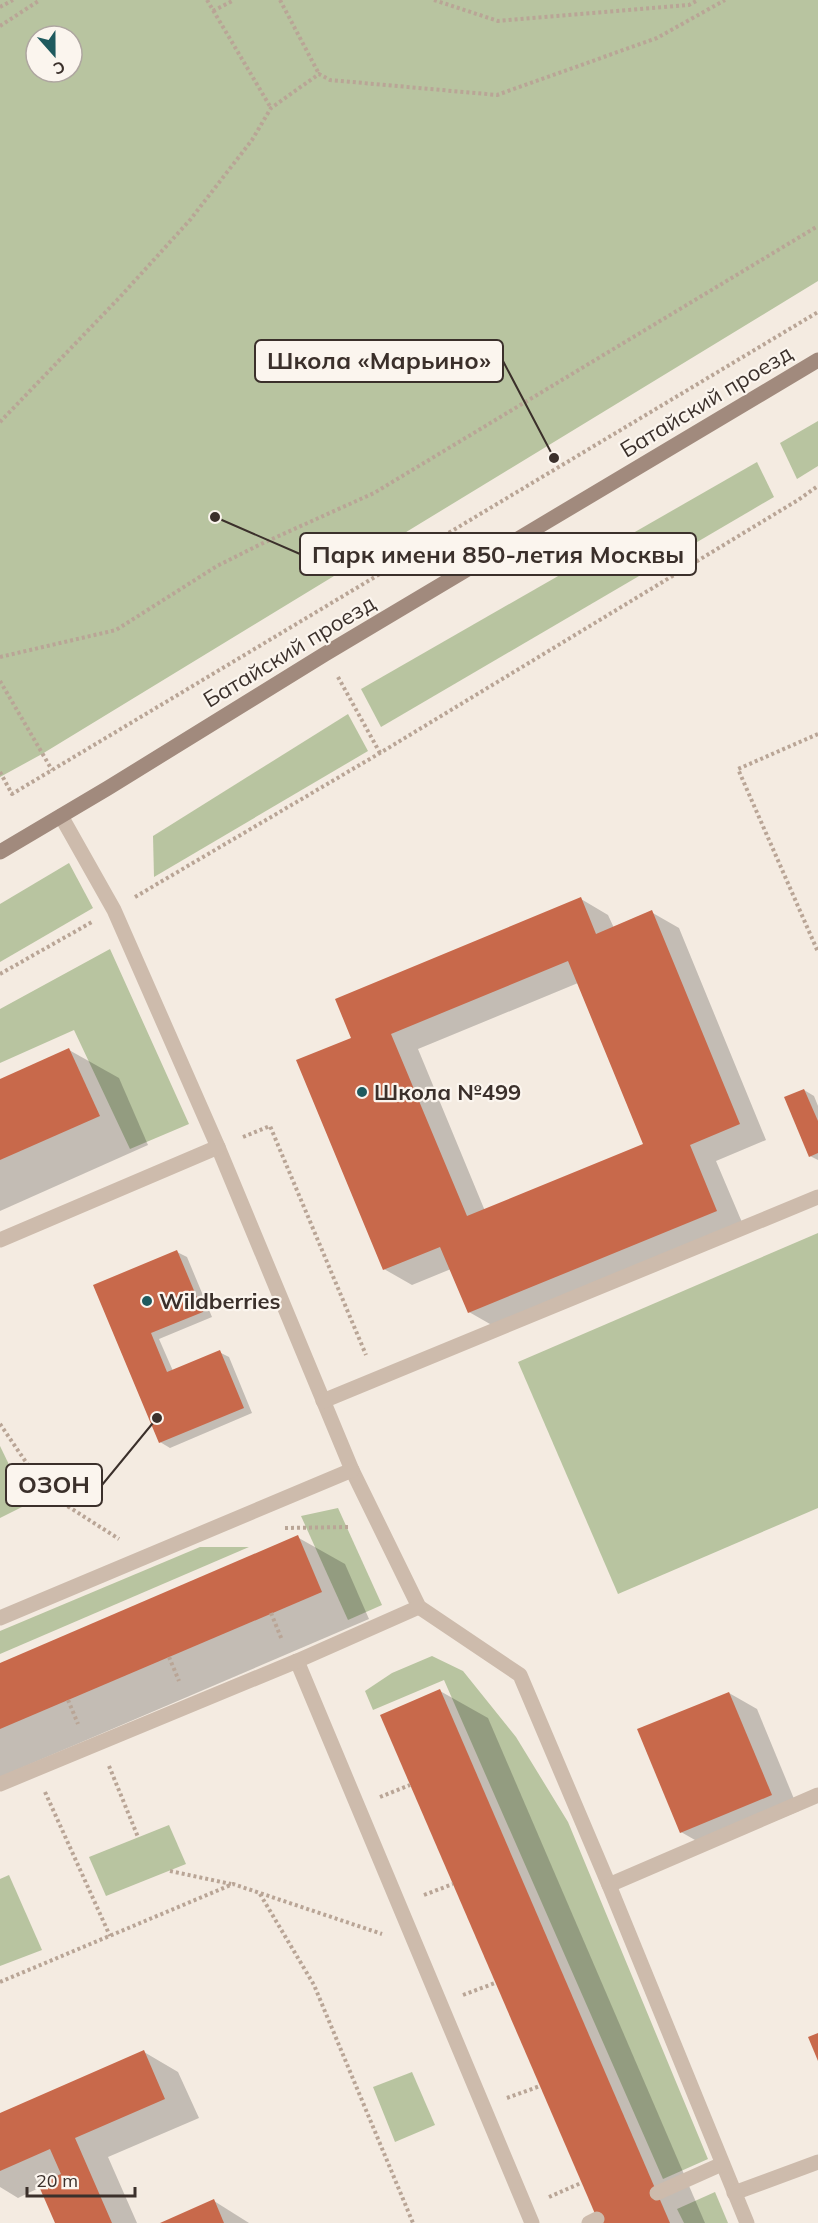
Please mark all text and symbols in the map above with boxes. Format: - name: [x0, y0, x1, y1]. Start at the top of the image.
- north arrow: [24, 24, 84, 84]
- text: С: [51, 57, 68, 79]
- street label: Батайский проезд: [615, 339, 797, 463]
- callout: Школа «Марьино»: [255, 340, 503, 382]
- text: Школа «Марьино»: [267, 345, 491, 375]
- callout: Парк имени 850-летия Москвы: [300, 533, 696, 575]
- text: Парк имени 850-летия Москвы: [312, 539, 684, 569]
- street label: Батайский проезд: [198, 589, 380, 713]
- place label: Школа №499: [374, 1078, 521, 1106]
- marker: Школа №499: [355, 1085, 369, 1099]
- place label: Wildberries: [159, 1287, 281, 1315]
- marker: Wildberries: [140, 1294, 154, 1308]
- callout: ОЗОН: [6, 1464, 102, 1506]
- text: ОЗОН: [18, 1469, 90, 1499]
- scale bar: [27, 2160, 135, 2198]
- text: 20 m: [36, 2169, 78, 2192]

